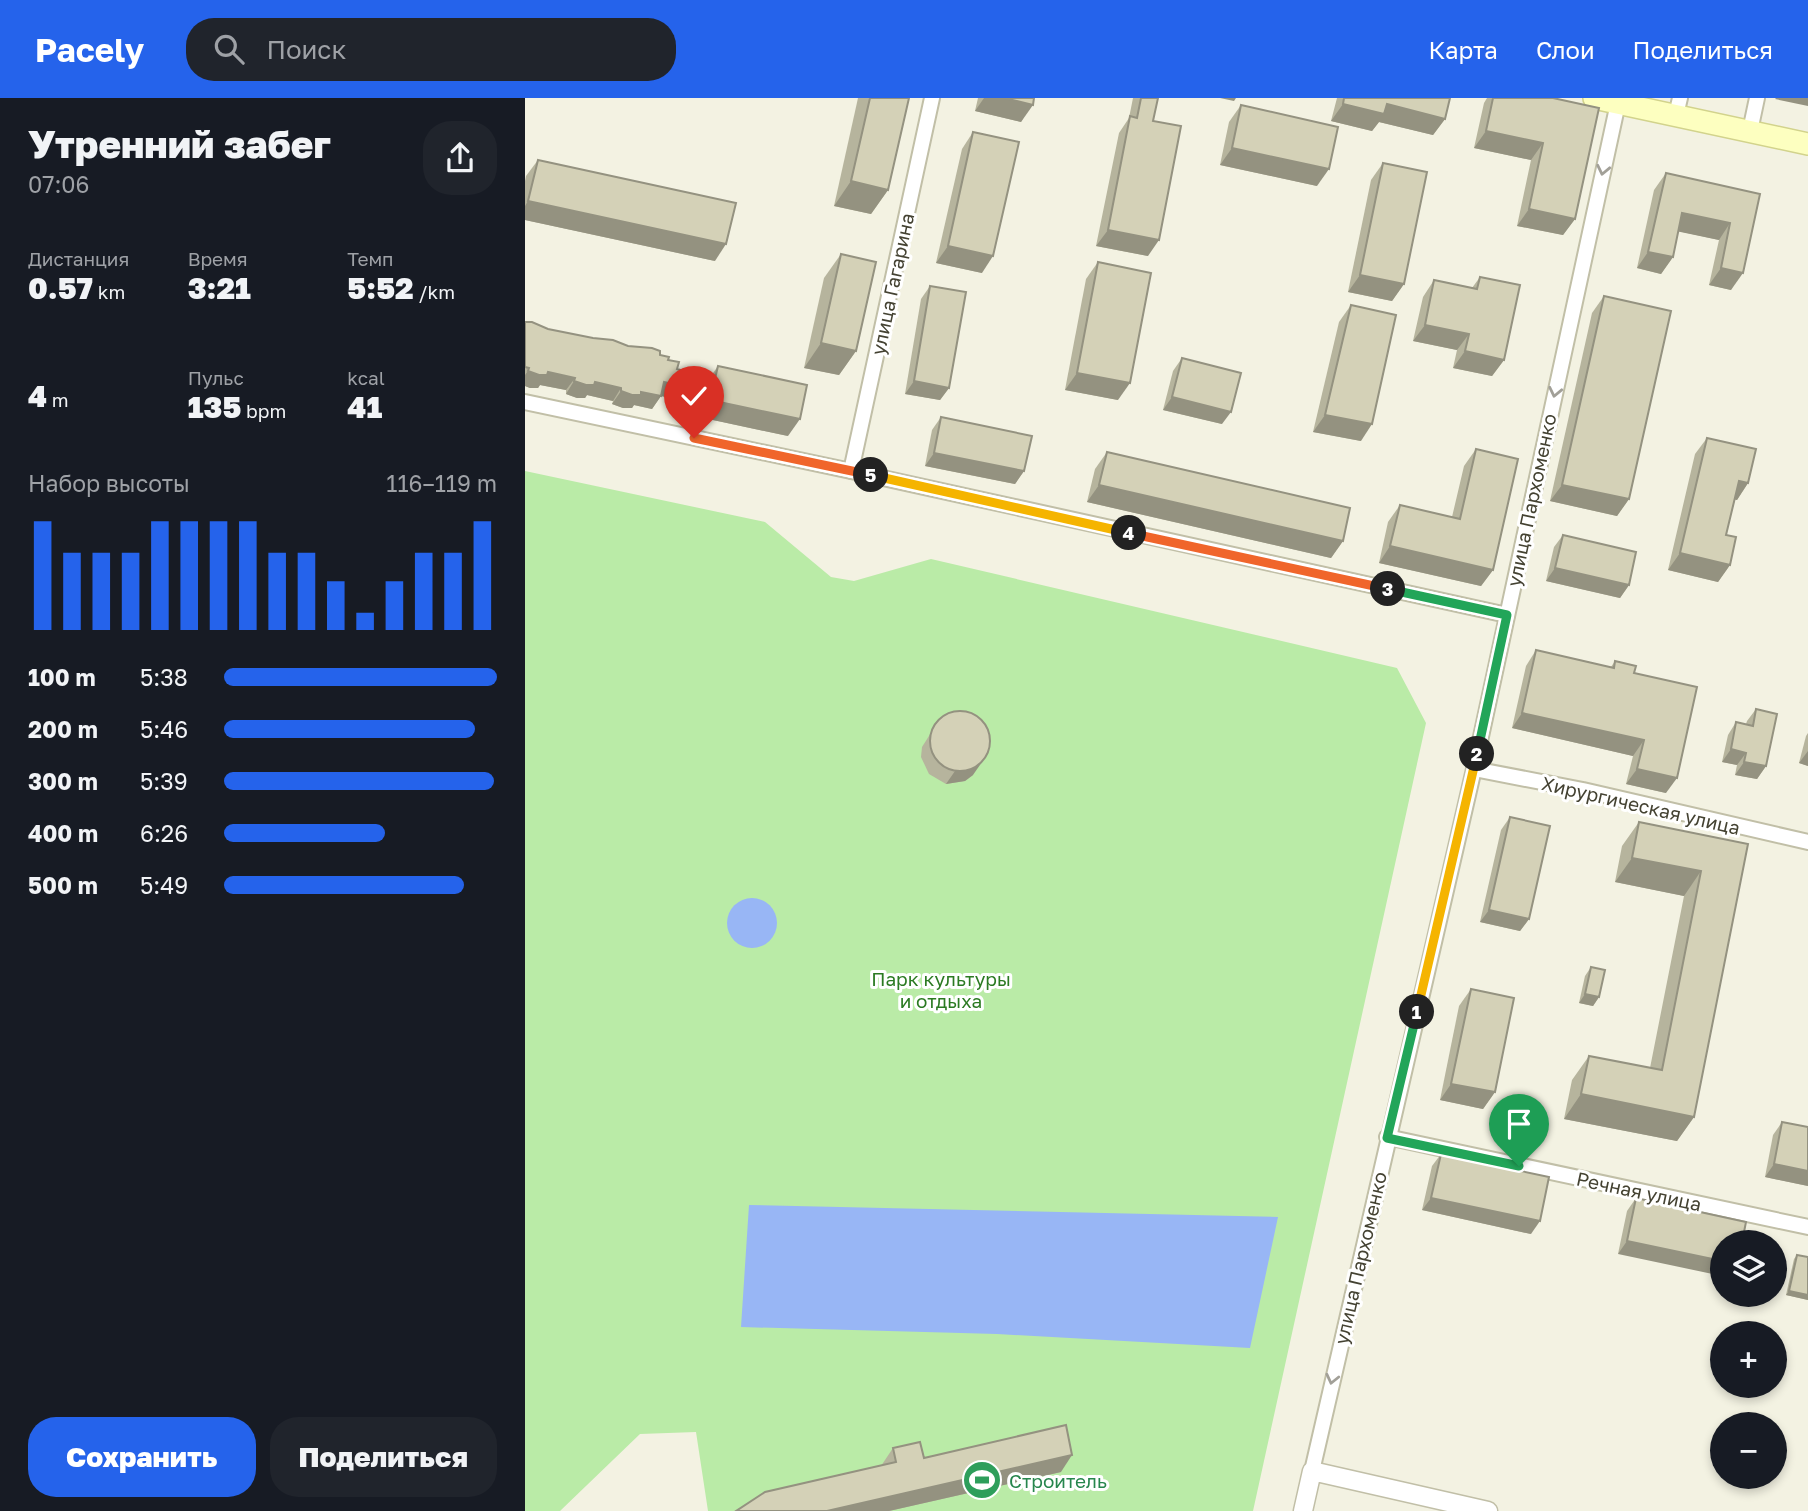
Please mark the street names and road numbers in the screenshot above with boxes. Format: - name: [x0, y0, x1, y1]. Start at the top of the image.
- street label: улица Гагарина: [866, 211, 918, 357]
- street label: улица Пархоменко: [1501, 411, 1561, 589]
- street label: Хирургическая улица: [1540, 771, 1742, 839]
- street label: Речная улица: [1574, 1167, 1704, 1215]
- street label: улица Пархоменко: [1329, 1169, 1391, 1347]

